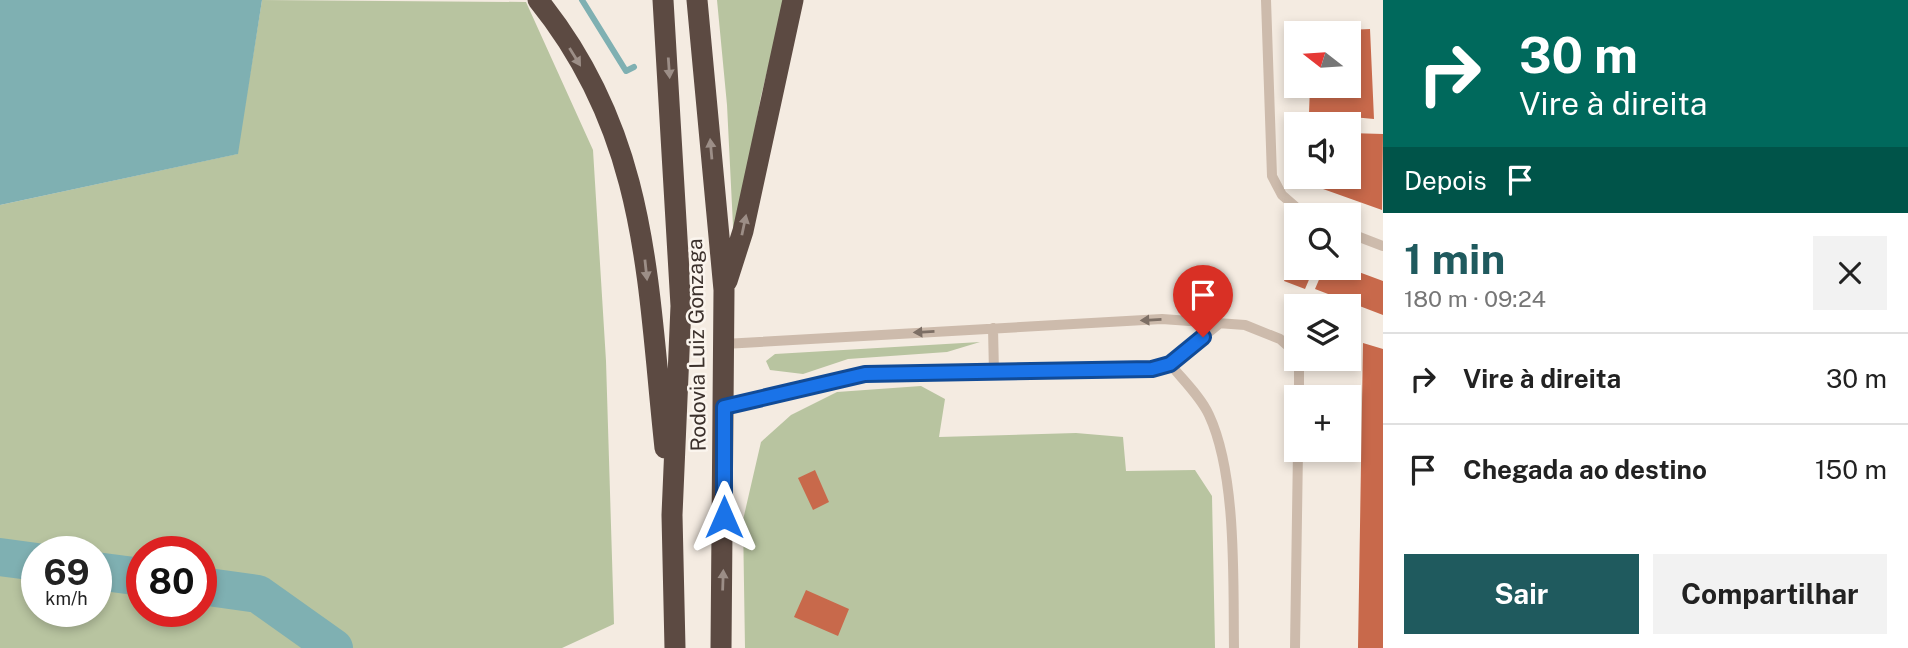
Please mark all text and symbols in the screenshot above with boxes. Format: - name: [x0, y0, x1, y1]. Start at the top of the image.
- north arrow: [1284, 21, 1362, 98]
- map controls: [1284, 21, 1361, 462]
- text: 30 m: [1519, 26, 1638, 84]
- icon: right: [1404, 28, 1495, 119]
- one-way arrow: [569, 47, 582, 67]
- one-way arrow: [663, 57, 674, 79]
- text: Vire à direita: [1519, 85, 1707, 122]
- button: sound: [1284, 112, 1361, 189]
- one-way arrow: [705, 138, 716, 160]
- icon: arrive: [1501, 161, 1539, 199]
- text: Depois: [1404, 165, 1487, 196]
- button: search: [1284, 203, 1361, 280]
- one-way arrow: [738, 214, 749, 236]
- text: 1 min: [1404, 234, 1505, 283]
- button: close: [1813, 236, 1887, 310]
- street label: Rodovia Luiz Gonzaga: [682, 238, 711, 452]
- one-way arrow: [641, 260, 652, 282]
- pin: [1173, 265, 1233, 337]
- icon: arrive: [1184, 276, 1222, 314]
- text: 180 m · 09:24: [1404, 285, 1546, 312]
- button: layers: [1284, 294, 1361, 371]
- one-way arrow: [1140, 315, 1162, 326]
- one-way arrow: [913, 327, 935, 338]
- icon: right: [1404, 360, 1442, 398]
- text: Vire à direita: [1463, 363, 1621, 394]
- text: 30 m: [1826, 363, 1887, 394]
- button: +: [1284, 385, 1361, 462]
- icon: arrive: [1404, 451, 1442, 489]
- text: Chegada ao destino: [1463, 454, 1707, 485]
- text: 150 m: [1815, 454, 1887, 485]
- position arrow: [687, 480, 761, 554]
- speed limit sign: 80: [126, 536, 217, 627]
- text: 69: [43, 552, 90, 593]
- button: Sair: [1404, 554, 1639, 634]
- button: Compartilhar: [1653, 554, 1887, 634]
- one-way arrow: [717, 569, 729, 591]
- text: km/h: [45, 588, 88, 609]

